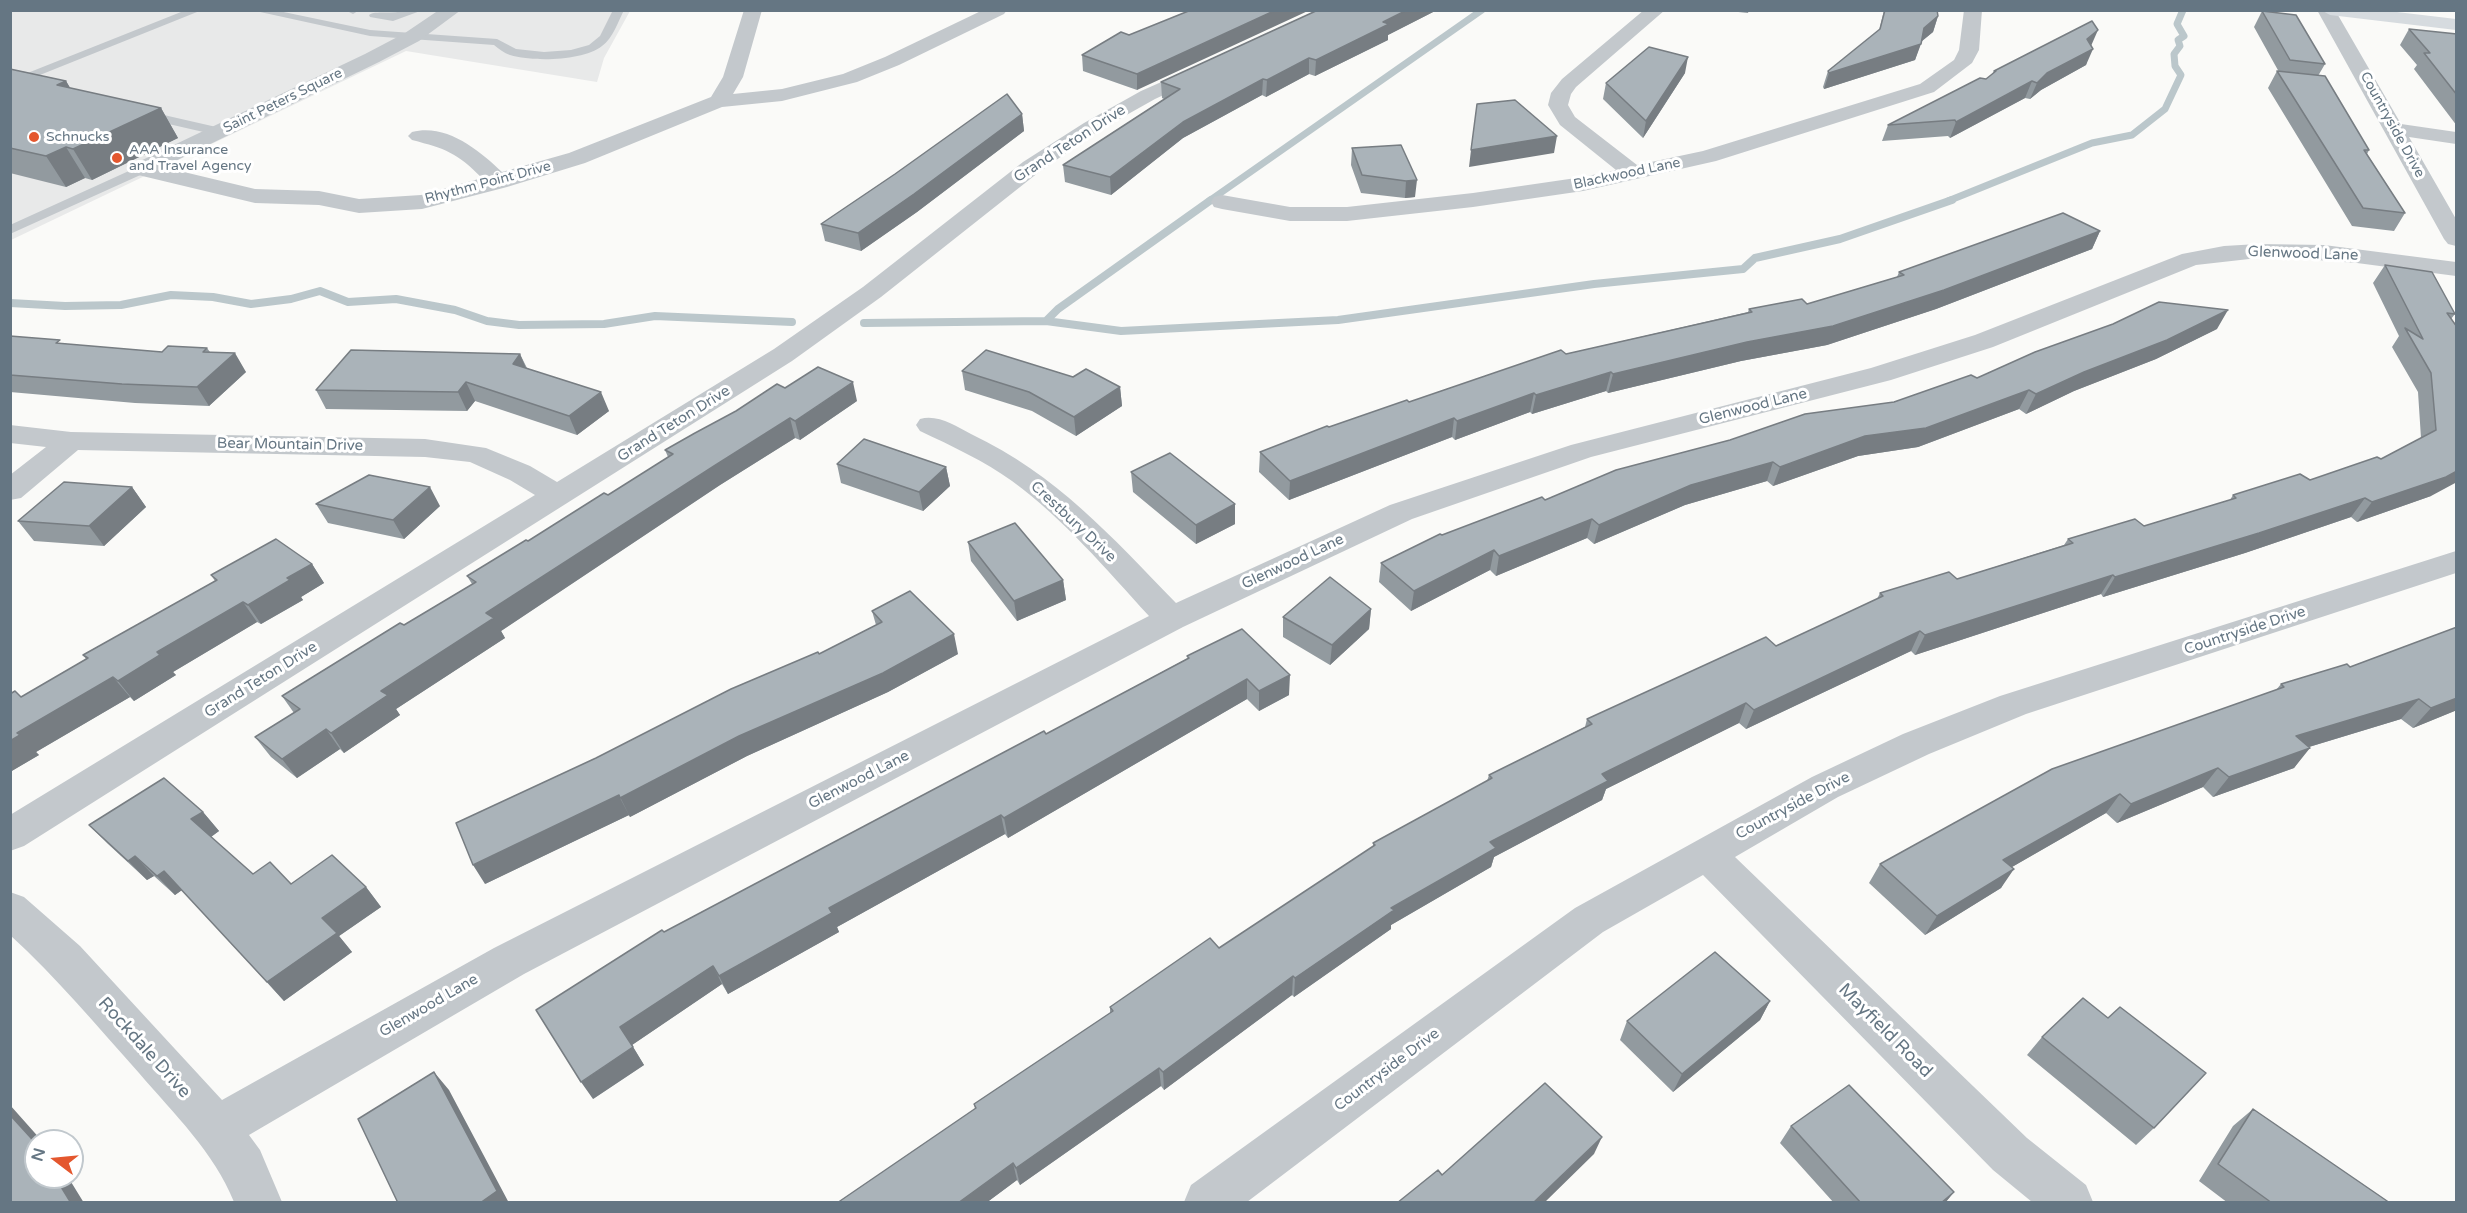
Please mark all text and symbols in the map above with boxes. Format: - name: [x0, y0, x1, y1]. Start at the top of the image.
- street label: Saint Peters Square: [221, 65, 345, 137]
- street label: Countryside Drive: [2356, 69, 2428, 181]
- street label: Grand Teton Drive: [1011, 101, 1129, 187]
- place label: Schnucks: [46, 129, 109, 145]
- marker: Schnucks: [27, 130, 41, 144]
- place label: AAA Insurance and Travel Agency: [129, 142, 252, 174]
- marker: AAA Insurance and Travel Agency: [110, 151, 124, 165]
- street label: Blackwood Lane: [1572, 154, 1682, 194]
- street label: Rhythm Point Drive: [423, 158, 553, 208]
- street label: Glenwood Lane: [2247, 243, 2359, 265]
- street label: Grand Teton Drive: [614, 382, 734, 466]
- street label: Glenwood Lane: [1697, 385, 1809, 429]
- street label: Bear Mountain Drive: [217, 435, 363, 455]
- street label: Crestbury Drive: [1026, 478, 1120, 566]
- street label: Glenwood Lane: [1239, 530, 1347, 594]
- street label: Countryside Drive: [2182, 603, 2308, 659]
- street label: Grand Teton Drive: [201, 638, 321, 722]
- street label: Glenwood Lane: [806, 747, 912, 813]
- street label: Countryside Drive: [1733, 768, 1853, 844]
- street label: Glenwood Lane: [377, 971, 481, 1041]
- street label: Mayfield Road: [1833, 979, 1937, 1083]
- street label: Rockdale Drive: [93, 993, 195, 1103]
- street label: Countryside Drive: [1331, 1025, 1443, 1115]
- north arrow: [24, 1129, 84, 1189]
- text: N: [27, 1146, 50, 1164]

